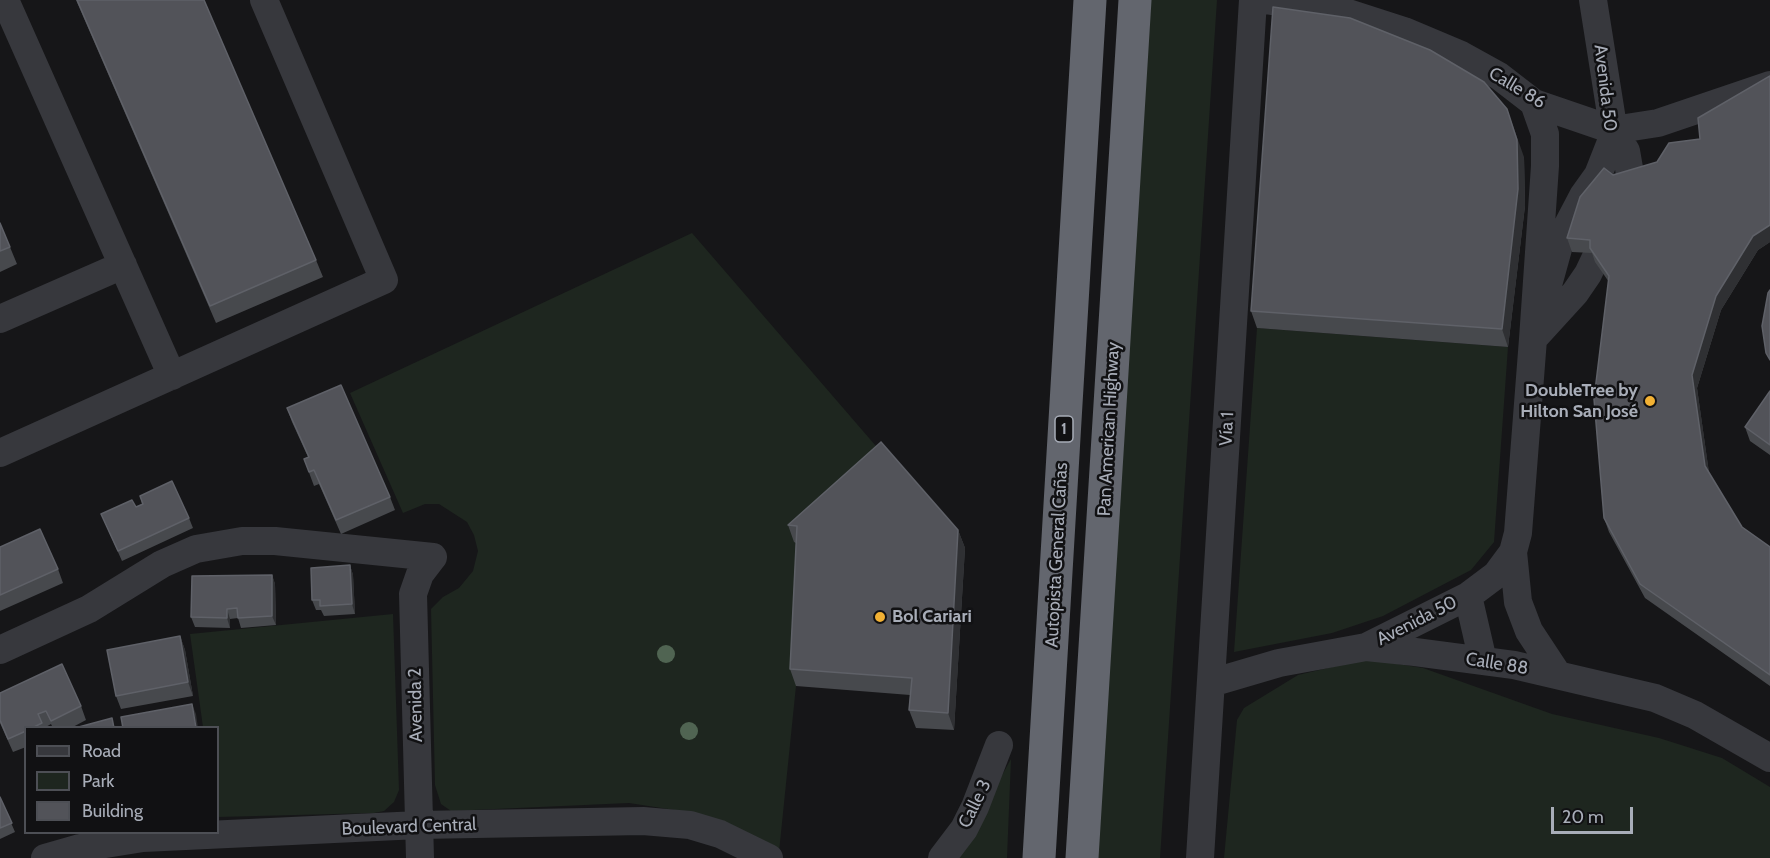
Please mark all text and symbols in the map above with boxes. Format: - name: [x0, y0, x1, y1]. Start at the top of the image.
- street label: Avenida 50: [1589, 43, 1621, 133]
- street label: Calle 86: [1485, 63, 1549, 113]
- street label: Pan American Highway: [1094, 341, 1124, 517]
- place label: DoubleTree by Hilton San José: [1520, 380, 1638, 422]
- marker: DoubleTree by Hilton San José: [1643, 394, 1657, 408]
- street label: Vía 1: [1215, 411, 1239, 447]
- road number: 1: [1055, 416, 1073, 442]
- street label: Autopista General Cañas: [1041, 462, 1073, 648]
- street label: Avenida 50: [1373, 592, 1461, 650]
- place label: Bol Cariari: [892, 606, 972, 628]
- marker: Bol Cariari: [873, 610, 887, 624]
- street label: Calle 88: [1464, 648, 1530, 680]
- street label: Avenida 2: [405, 668, 427, 742]
- legend: [24, 726, 219, 834]
- text: Road: [82, 740, 121, 762]
- text: Park: [82, 770, 114, 792]
- street label: Calle 3: [954, 776, 996, 832]
- scale bar: [1554, 795, 1636, 833]
- text: Building: [82, 800, 143, 822]
- text: 20 m: [1562, 806, 1604, 828]
- street label: Boulevard Central: [341, 814, 477, 840]

